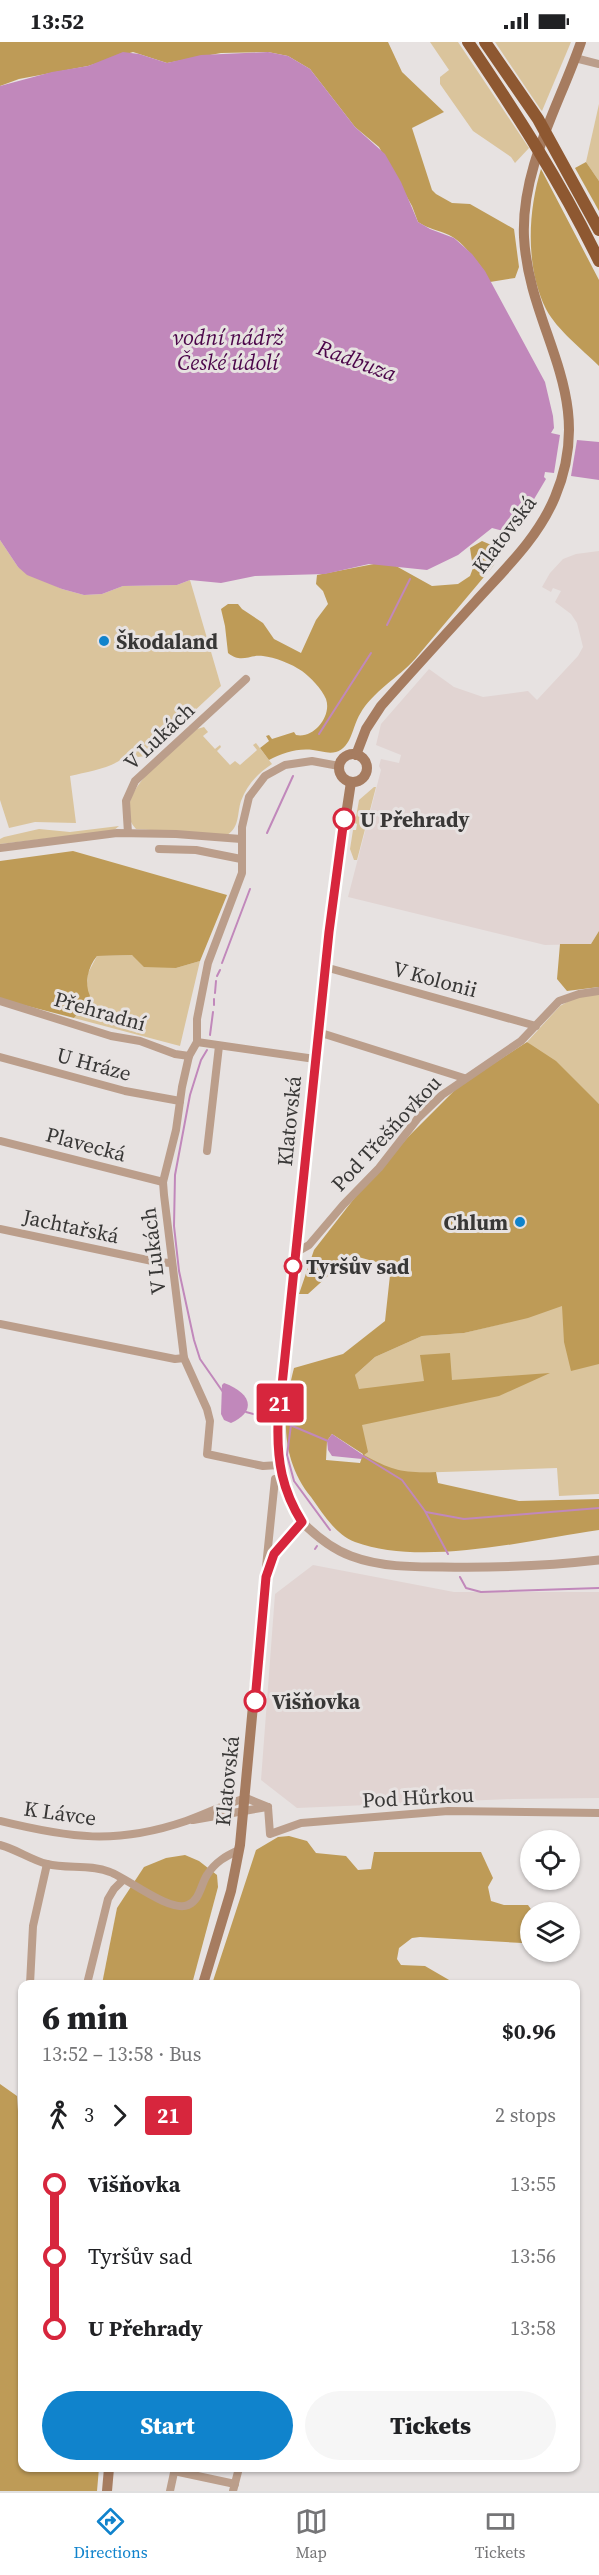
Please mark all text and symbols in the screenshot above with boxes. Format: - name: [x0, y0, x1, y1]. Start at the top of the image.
- text: 13:52: [30, 6, 84, 36]
- water label: vodní nádrž České údolí: [172, 322, 284, 377]
- water label: Radbuza: [312, 331, 401, 388]
- street label: Klatovská: [465, 489, 543, 579]
- place label: Škodaland: [116, 627, 218, 656]
- marker: Škodaland: [97, 634, 111, 648]
- street label: V Lukách: [117, 696, 201, 776]
- place label: U Přehrady: [360, 805, 470, 834]
- marker: U Přehrady: [333, 808, 355, 830]
- street label: V Kolonii: [390, 954, 480, 1004]
- street label: Přehradní: [51, 984, 149, 1038]
- street label: U Hráze: [53, 1040, 135, 1088]
- street label: Pod Třešňovkou: [324, 1068, 448, 1198]
- street label: Klatovská: [270, 1074, 308, 1168]
- street label: Plavecká: [43, 1119, 130, 1169]
- street label: Jachtařská: [19, 1201, 122, 1250]
- street label: V Lukách: [133, 1206, 173, 1296]
- place label: Chlum: [443, 1208, 508, 1237]
- marker: Chlum: [513, 1215, 527, 1229]
- place label: Tyršův sad: [306, 1252, 410, 1281]
- marker: Tyršův sad: [284, 1257, 302, 1275]
- line badge: 21: [253, 1384, 307, 1422]
- text: 21: [269, 1389, 291, 1418]
- place label: Višňovka: [272, 1687, 361, 1716]
- marker: Višňovka: [244, 1690, 266, 1712]
- street label: Klatovská: [208, 1734, 246, 1828]
- street label: Pod Hůrkou: [361, 1780, 475, 1814]
- street label: K Lávce: [22, 1794, 98, 1832]
- map controls: [520, 1830, 580, 1962]
- button: locate: [520, 1830, 580, 1890]
- button: layers: [520, 1902, 580, 1962]
- text: 6 min: [42, 1995, 128, 2040]
- text: $0.96: [502, 2016, 556, 2046]
- text: 13:52 – 13:58 · Bus: [42, 2040, 201, 2068]
- icon: walk: [42, 2099, 75, 2132]
- icon: forward: [103, 2099, 136, 2132]
- text: 3: [84, 2101, 94, 2129]
- text: 21: [157, 2101, 180, 2130]
- text: 2 stops: [495, 2101, 556, 2129]
- text: Višňovka: [88, 2169, 180, 2199]
- text: 13:55: [510, 2170, 556, 2198]
- text: Tyršův sad: [88, 2241, 192, 2271]
- text: 13:56: [510, 2242, 556, 2270]
- text: U Přehrady: [88, 2313, 203, 2343]
- text: 13:58: [510, 2314, 556, 2342]
- button: Start: [42, 2391, 293, 2460]
- button: Tickets: [305, 2391, 556, 2460]
- tab: Directions: [74, 2505, 148, 2563]
- tab: Map: [295, 2505, 328, 2563]
- tab: Tickets: [475, 2505, 525, 2563]

